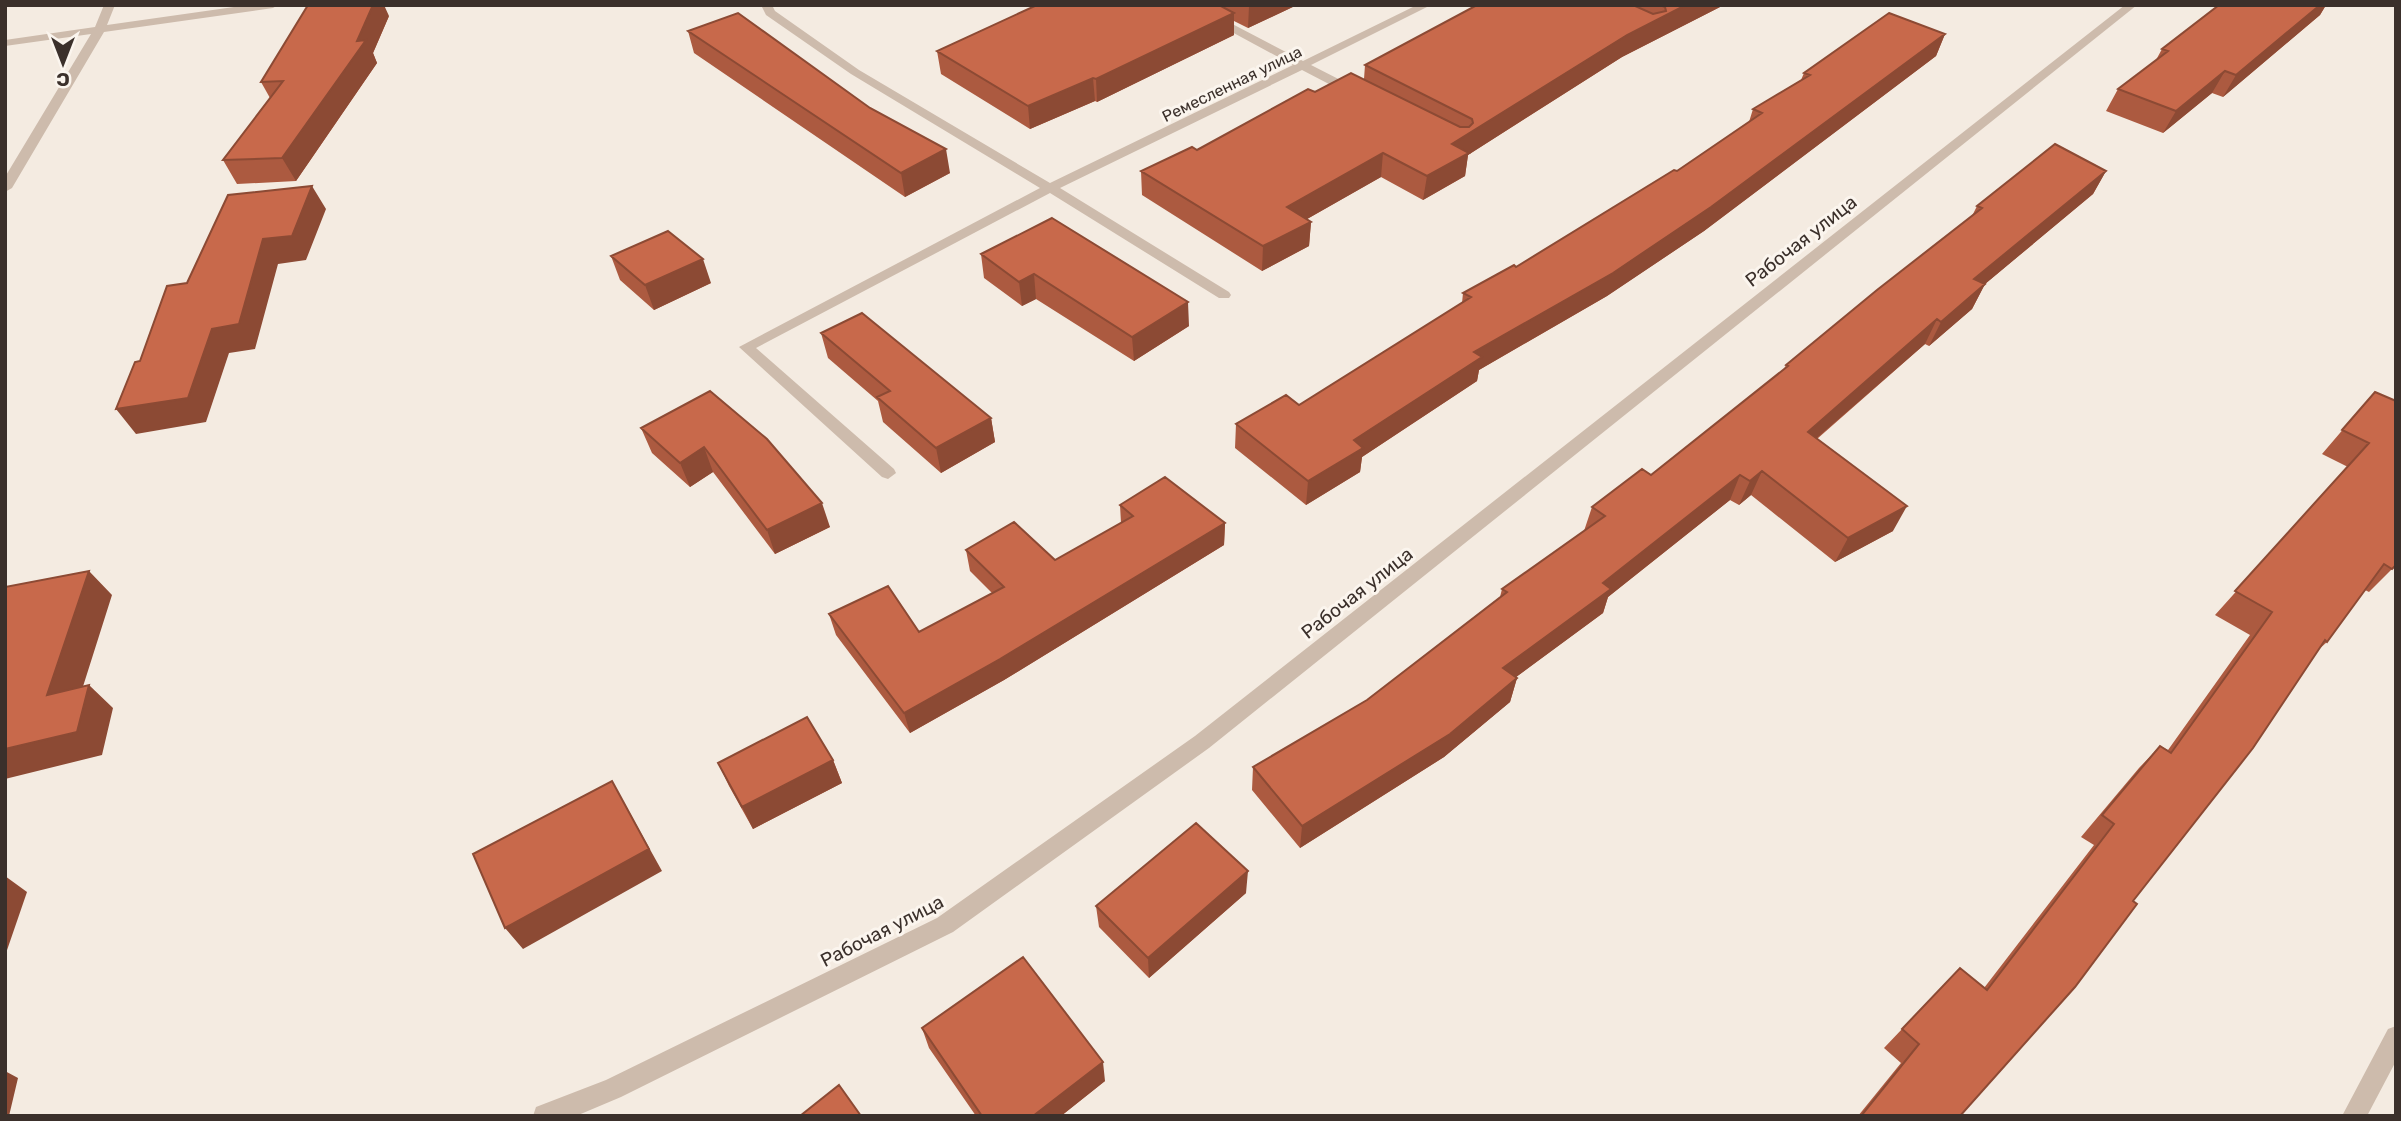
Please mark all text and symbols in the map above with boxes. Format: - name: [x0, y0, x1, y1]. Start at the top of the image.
- north arrow: [28, 28, 98, 98]
- street label: Ремесленная улица: [1159, 42, 1305, 126]
- text: С: [56, 68, 70, 91]
- street label: Рабочая улица: [1741, 190, 1861, 292]
- street label: Рабочая улица: [1297, 542, 1417, 644]
- street label: Рабочая улица: [817, 890, 947, 972]

